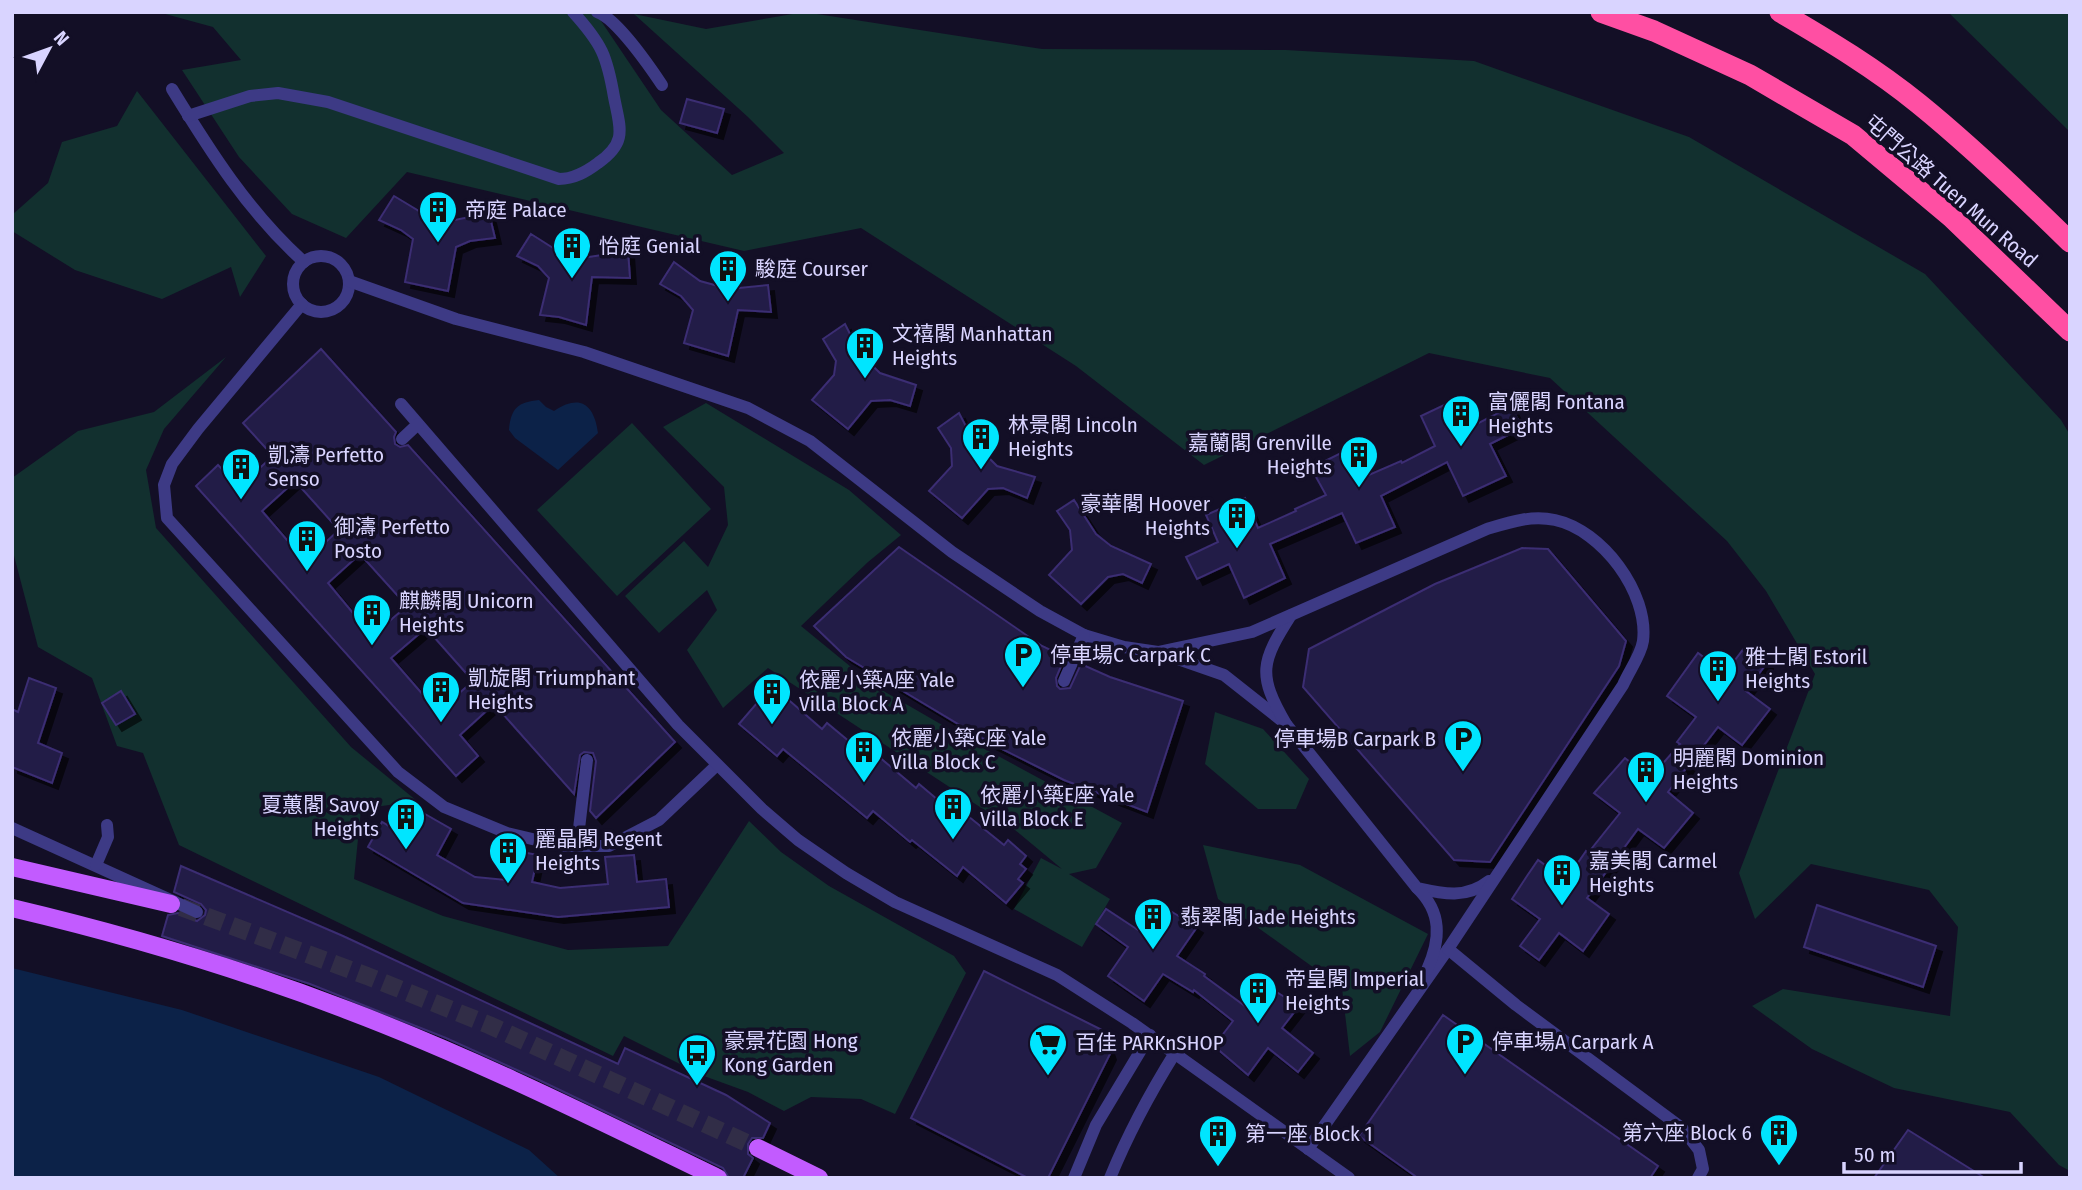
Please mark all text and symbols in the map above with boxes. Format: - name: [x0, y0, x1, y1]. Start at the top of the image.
- north arrow: [14, 14, 84, 84]
- text: N: [49, 26, 74, 50]
- street label: 屯門公路 Tuen Mun Road: [1859, 109, 2043, 273]
- building icon: 帝庭 Palace: [417, 189, 459, 244]
- place label: 帝庭 Palace: [465, 197, 567, 223]
- building icon: 怡庭 Genial: [551, 225, 593, 280]
- place label: 怡庭 Genial: [599, 233, 701, 259]
- building icon: 駿庭 Courser: [707, 248, 749, 303]
- place label: 駿庭 Courser: [755, 256, 869, 282]
- place label: 文禧閣 Manhattan Heights: [892, 321, 1053, 371]
- building icon: 文禧閣 Manhattan Heights: [844, 325, 886, 380]
- place label: 富儷閣 Fontana Heights: [1488, 389, 1625, 439]
- building icon: 富儷閣 Fontana Heights: [1440, 393, 1482, 448]
- place label: 林景閣 Lincoln Heights: [1008, 412, 1138, 462]
- building icon: 林景閣 Lincoln Heights: [960, 416, 1002, 471]
- place label: 嘉蘭閣 Grenville Heights: [1188, 430, 1332, 480]
- building icon: 嘉蘭閣 Grenville Heights: [1338, 434, 1380, 489]
- place label: 凱濤 Perfetto Senso: [268, 442, 384, 492]
- building icon: 凱濤 Perfetto Senso: [220, 446, 262, 501]
- place label: 豪華閣 Hoover Heights: [1080, 491, 1211, 541]
- building icon: 豪華閣 Hoover Heights: [1216, 495, 1258, 550]
- place label: 御濤 Perfetto Posto: [334, 514, 450, 564]
- building icon: 御濤 Perfetto Posto: [286, 518, 328, 573]
- place label: 麒麟閣 Unicorn Heights: [399, 588, 534, 638]
- building icon: 麒麟閣 Unicorn Heights: [351, 592, 393, 647]
- parking icon: 停車場C Carpark C: [1002, 634, 1044, 689]
- place label: 停車場C Carpark C: [1050, 642, 1211, 668]
- place label: 雅士閣 Estoril Heights: [1745, 644, 1868, 694]
- building icon: 雅士閣 Estoril Heights: [1697, 648, 1739, 703]
- place label: 凱旋閣 Triumphant Heights: [468, 665, 635, 715]
- place label: 依麗小築A座 Yale Villa Block A: [799, 667, 955, 717]
- building icon: 凱旋閣 Triumphant Heights: [420, 669, 462, 724]
- building icon: 依麗小築A座 Yale Villa Block A: [751, 671, 793, 726]
- parking icon: 停車場B Carpark B: [1442, 718, 1484, 773]
- place label: 依麗小築C座 Yale Villa Block C: [891, 725, 1046, 775]
- place label: 停車場B Carpark B: [1274, 726, 1436, 752]
- building icon: 依麗小築C座 Yale Villa Block C: [843, 729, 885, 784]
- place label: 明麗閣 Dominion Heights: [1673, 745, 1824, 795]
- building icon: 明麗閣 Dominion Heights: [1625, 749, 1667, 804]
- place label: 依麗小築E座 Yale Villa Block E: [980, 782, 1134, 832]
- building icon: 依麗小築E座 Yale Villa Block E: [932, 786, 974, 841]
- place label: 夏蕙閣 Savoy Heights: [261, 792, 380, 842]
- building icon: 夏蕙閣 Savoy Heights: [385, 796, 427, 851]
- place label: 麗晶閣 Regent Heights: [535, 826, 662, 876]
- building icon: 麗晶閣 Regent Heights: [487, 830, 529, 885]
- place label: 嘉美閣 Carmel Heights: [1589, 848, 1718, 898]
- building icon: 嘉美閣 Carmel Heights: [1541, 852, 1583, 907]
- building icon: 翡翠閣 Jade Heights: [1132, 896, 1174, 951]
- place label: 翡翠閣 Jade Heights: [1180, 904, 1356, 930]
- place label: 帝皇閣 Imperial Heights: [1285, 966, 1425, 1016]
- building icon: 帝皇閣 Imperial Heights: [1237, 970, 1279, 1025]
- parking icon: 停車場A Carpark A: [1444, 1021, 1486, 1076]
- supermarket icon: 百佳 PARKnSHOP: [1027, 1022, 1069, 1077]
- place label: 豪景花園 Hong Kong Garden: [724, 1028, 858, 1078]
- place label: 停車場A Carpark A: [1492, 1029, 1653, 1055]
- place label: 百佳 PARKnSHOP: [1075, 1030, 1224, 1056]
- bus stop icon: 豪景花園 Hong Kong Garden: [676, 1032, 718, 1087]
- building icon: 第六座 Block 6: [1758, 1112, 1800, 1167]
- building icon: 第一座 Block 1: [1197, 1113, 1239, 1168]
- place label: 第六座 Block 6: [1622, 1120, 1752, 1146]
- place label: 第一座 Block 1: [1245, 1121, 1373, 1147]
- scale bar: [1844, 1130, 2021, 1174]
- text: 50 m: [1854, 1142, 1896, 1168]

